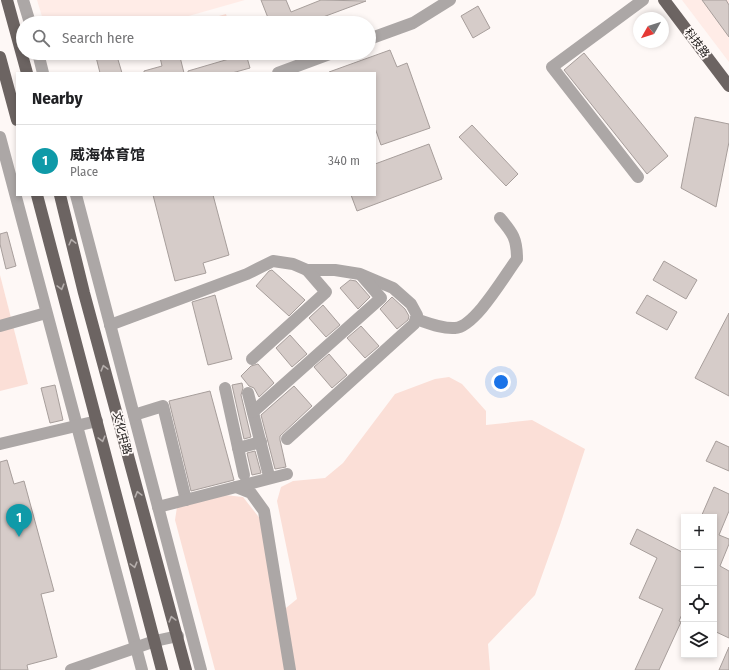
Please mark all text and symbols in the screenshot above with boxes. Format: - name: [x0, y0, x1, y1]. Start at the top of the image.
- north arrow: [633, 12, 669, 48]
- search box: [16, 16, 376, 60]
- street label: 科技路: [682, 26, 712, 60]
- icon: search: [30, 27, 52, 49]
- text: Search here: [62, 29, 134, 47]
- text: Nearby: [32, 88, 83, 109]
- text: 威海体育馆: [70, 146, 145, 164]
- text: 1: [42, 153, 48, 168]
- text: 340 m: [328, 153, 360, 168]
- text: Place: [70, 164, 98, 179]
- one-way arrow: [68, 239, 77, 246]
- one-way arrow: [56, 283, 65, 290]
- one-way arrow: [101, 365, 109, 371]
- your location: [491, 372, 511, 392]
- street label: 文化中路: [110, 410, 134, 456]
- one-way arrow: [97, 436, 105, 443]
- one-way arrow: [134, 490, 143, 497]
- pin: 1: [6, 504, 32, 537]
- map controls: [681, 514, 717, 658]
- button: +: [681, 514, 717, 550]
- button: −: [681, 550, 717, 586]
- one-way arrow: [130, 562, 138, 568]
- button: locate: [681, 586, 717, 622]
- one-way arrow: [168, 616, 177, 623]
- button: layers: [681, 622, 717, 658]

